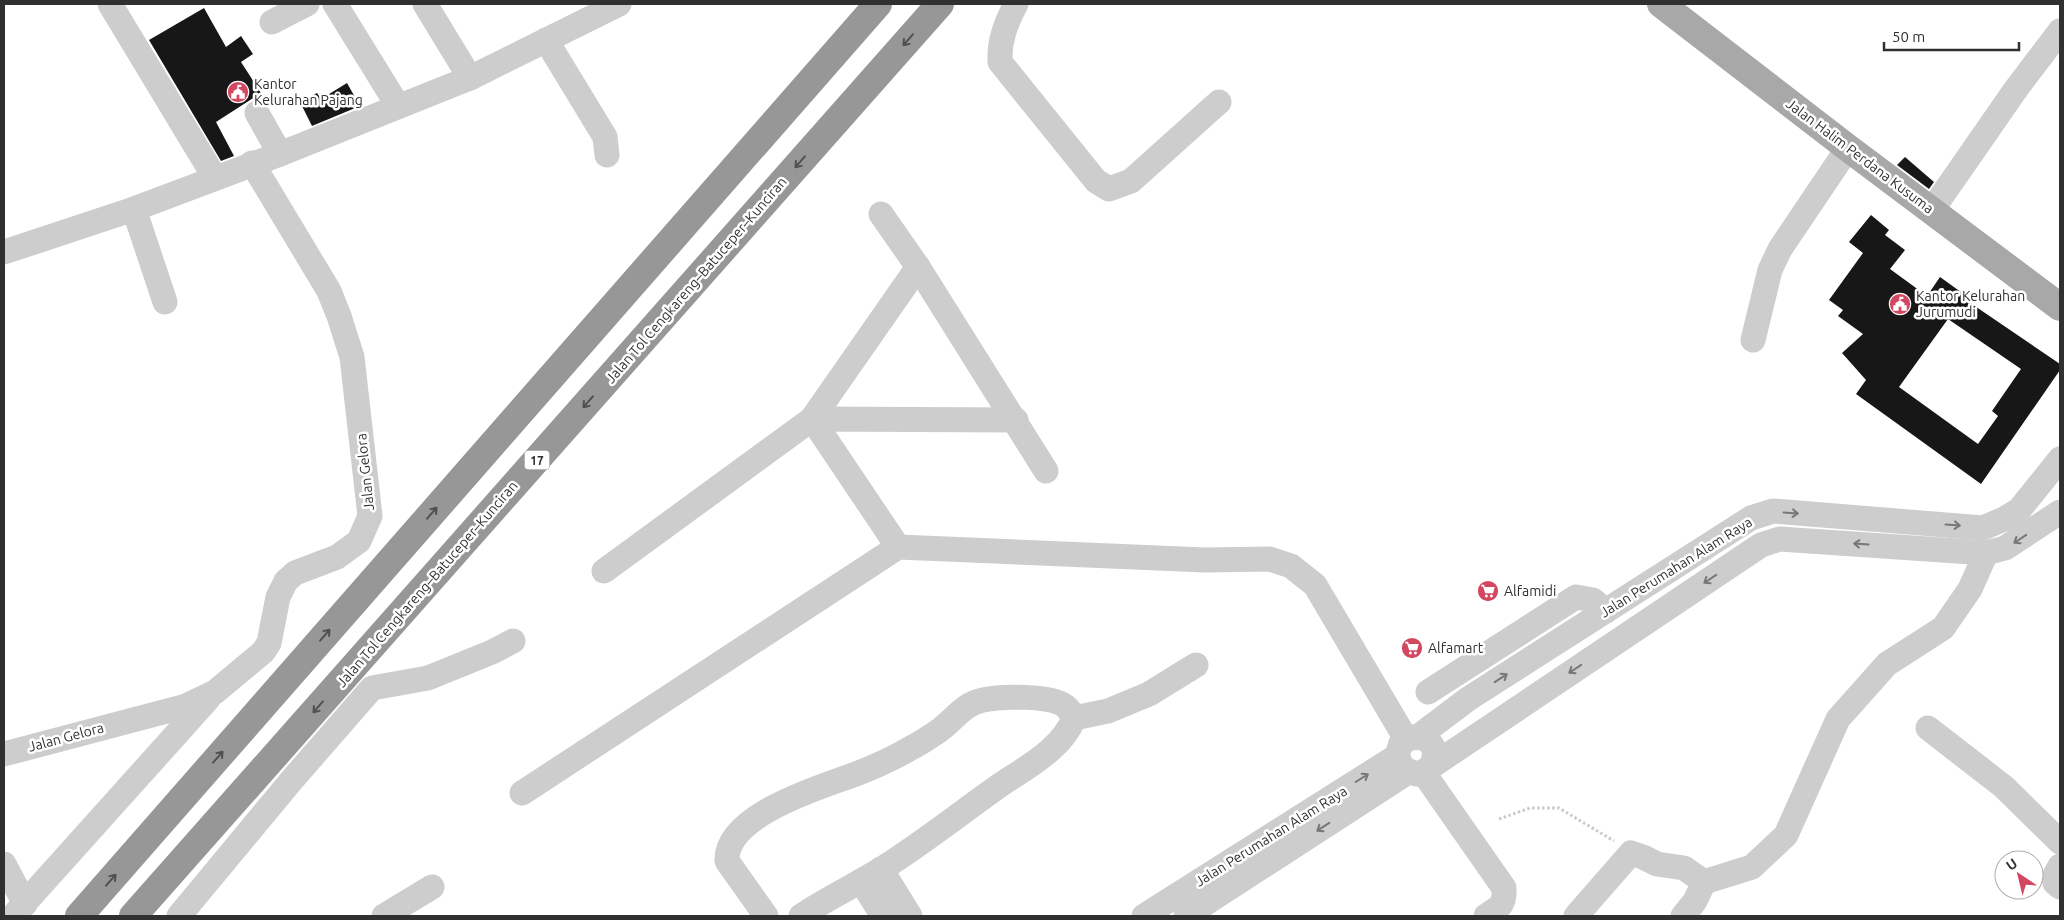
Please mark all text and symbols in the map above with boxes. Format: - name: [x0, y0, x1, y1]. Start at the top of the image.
- scale bar: [1884, 20, 2019, 52]
- text: 50 m: [1892, 28, 1925, 45]
- one-way arrow: [902, 34, 914, 47]
- place label: Kantor Kelurahan Pajang: [254, 76, 363, 108]
- public building icon: Kantor Kelurahan Pajang: [226, 80, 250, 104]
- street label: Jalan Halim Perdana Kusuma: [1783, 95, 1937, 217]
- one-way arrow: [795, 155, 806, 168]
- street label: Jalan Tol Cengkareng–Batuceper–Kunciran: [602, 174, 790, 386]
- place label: Kantor Kelurahan Jurumudi: [1916, 288, 2025, 320]
- public building icon: Kantor Kelurahan Jurumudi: [1888, 292, 1912, 316]
- one-way arrow: [582, 395, 594, 408]
- street label: Jalan Gelora: [353, 433, 377, 511]
- road number: 17: [524, 450, 550, 470]
- street label: Jalan Tol Cengkareng–Batuceper–Kunciran: [333, 478, 521, 690]
- one-way arrow: [426, 507, 437, 520]
- one-way arrow: [1783, 508, 1799, 517]
- street label: Jalan Perumahan Alam Raya: [1597, 514, 1755, 620]
- one-way arrow: [1945, 521, 1961, 530]
- one-way arrow: [2013, 534, 2027, 544]
- one-way arrow: [1853, 540, 1869, 549]
- one-way arrow: [1703, 574, 1717, 584]
- supermarket icon: Alfamidi: [1476, 579, 1500, 603]
- place label: Alfamidi: [1504, 583, 1556, 599]
- one-way arrow: [319, 629, 331, 642]
- supermarket icon: Alfamart: [1400, 636, 1424, 660]
- place label: Alfamart: [1428, 640, 1484, 656]
- one-way arrow: [1568, 664, 1582, 674]
- one-way arrow: [1494, 672, 1508, 682]
- one-way arrow: [313, 701, 324, 714]
- street label: Jalan Gelora: [26, 719, 106, 755]
- one-way arrow: [212, 751, 224, 764]
- one-way arrow: [1355, 772, 1369, 782]
- street label: Jalan Perumahan Alam Raya: [1192, 783, 1350, 889]
- one-way arrow: [1317, 822, 1331, 832]
- north arrow: [1994, 850, 2044, 900]
- text: U: [2003, 855, 2020, 874]
- one-way arrow: [105, 873, 116, 886]

